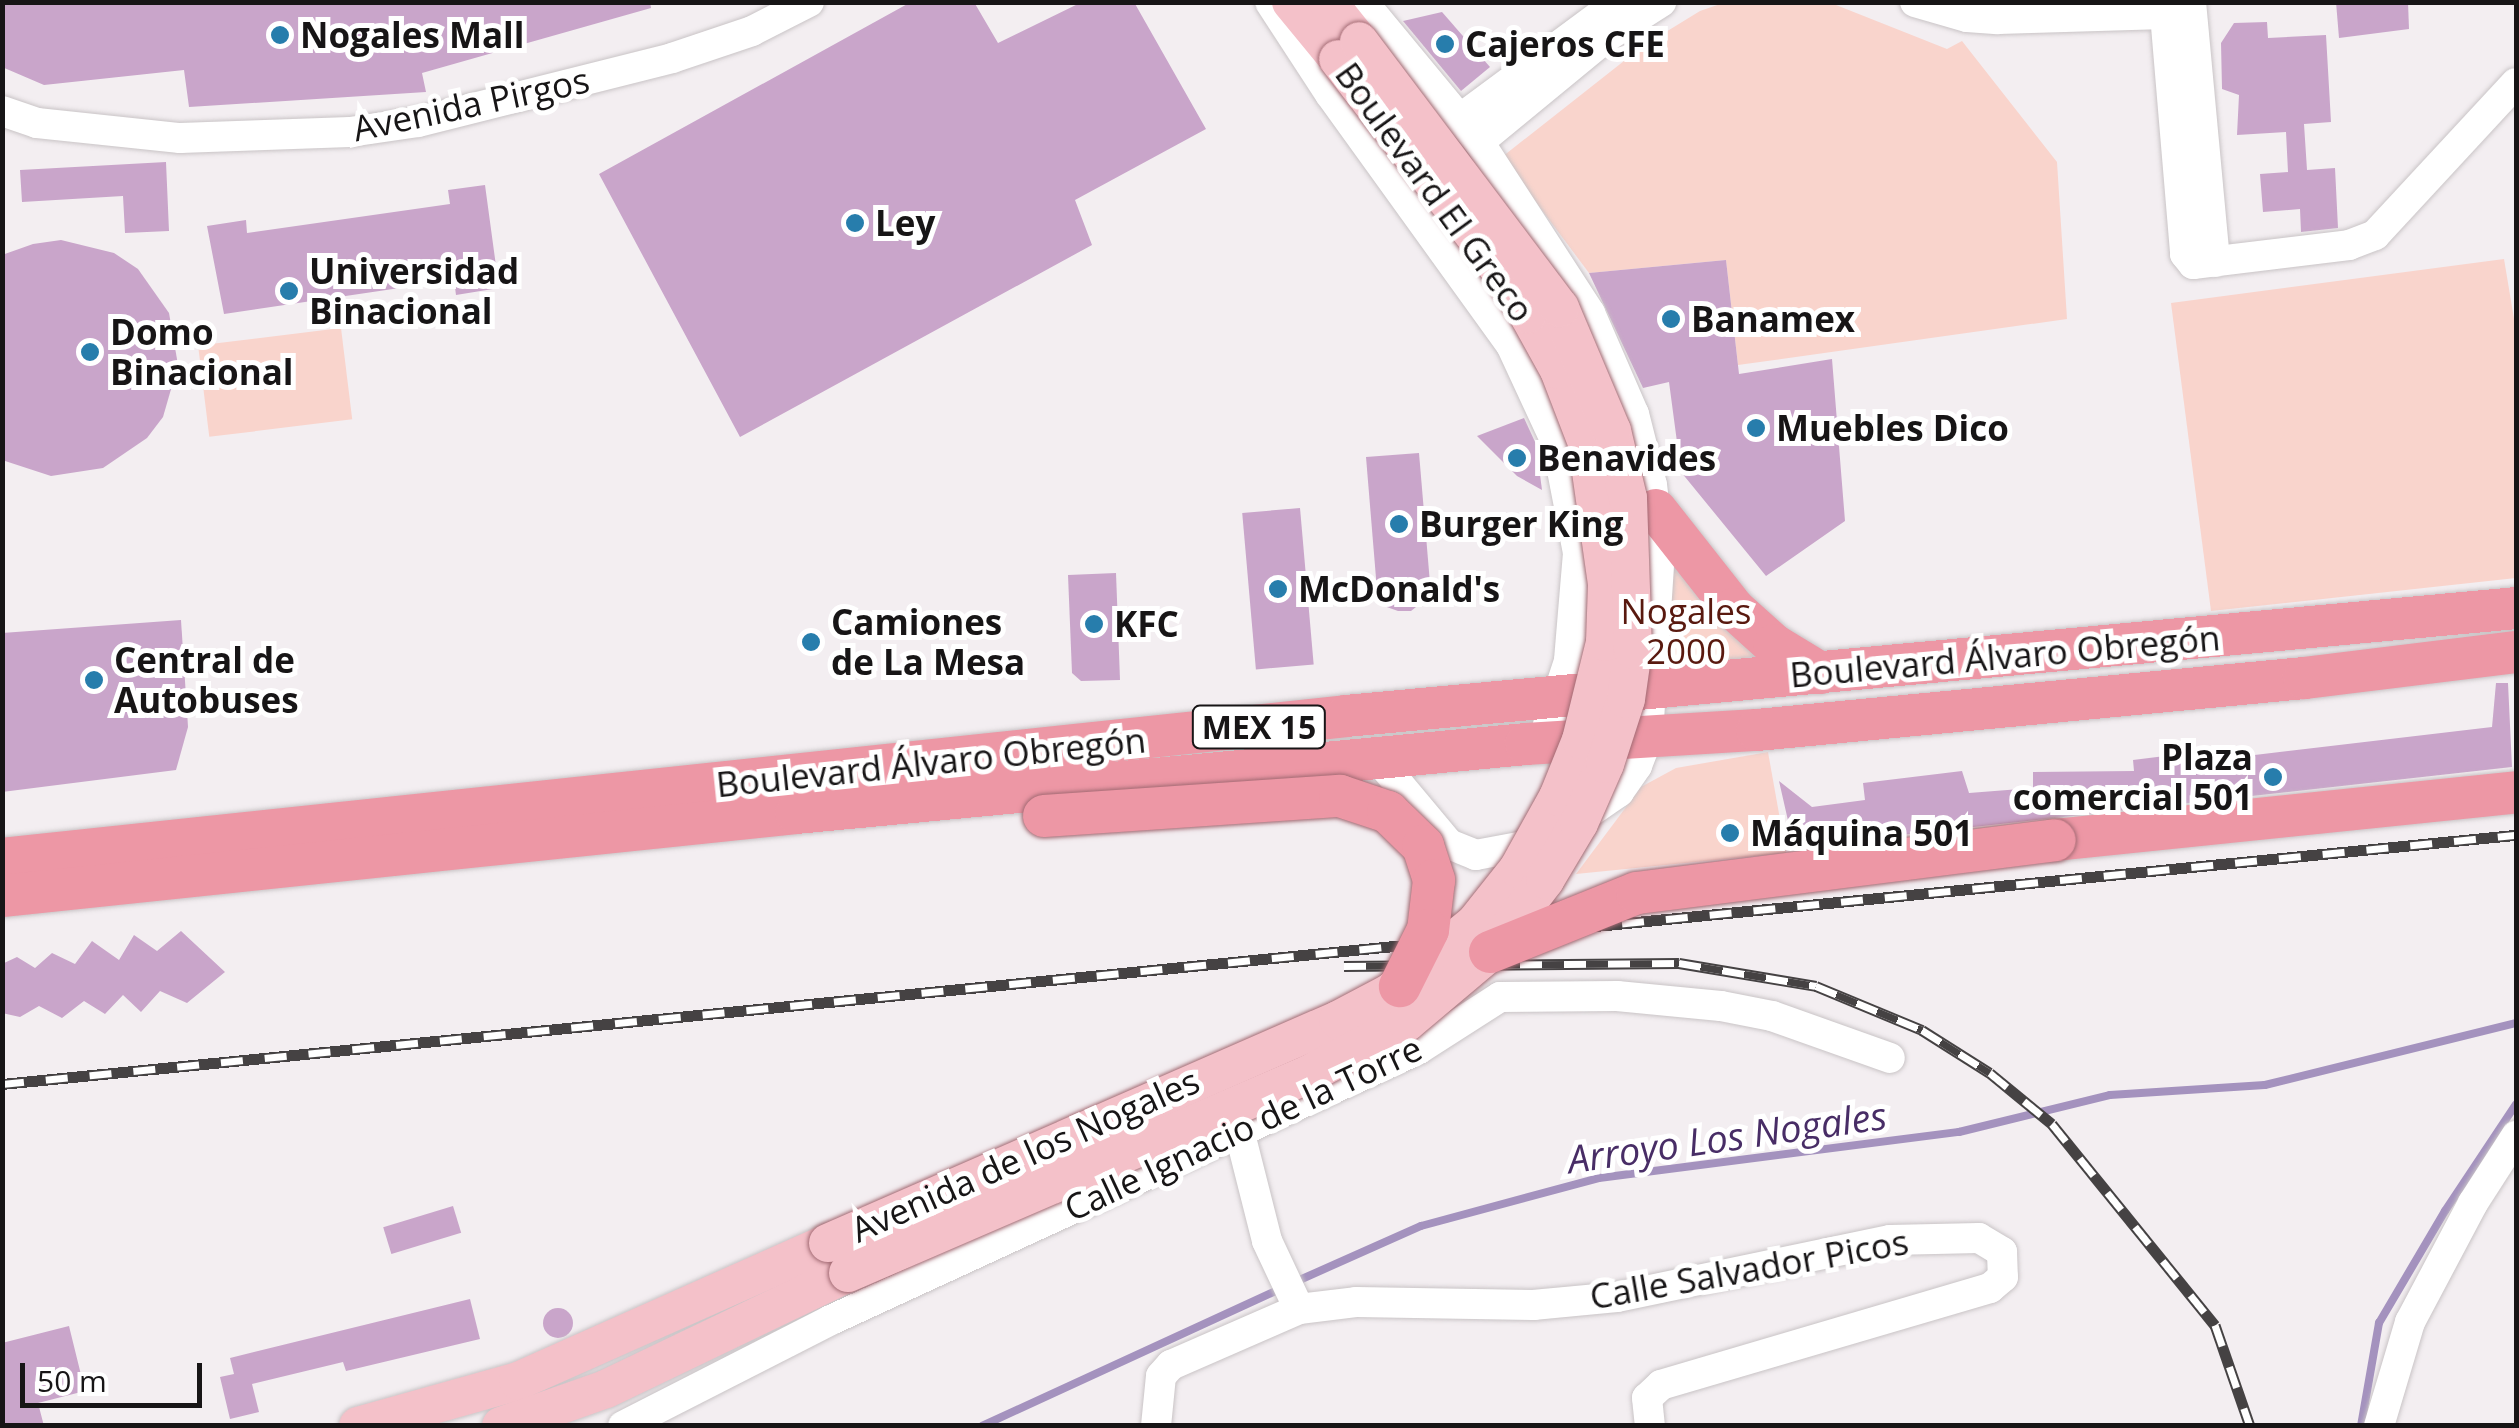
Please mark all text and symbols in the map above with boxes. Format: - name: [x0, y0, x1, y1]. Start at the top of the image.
- place label: Nogales Mall: [300, 14, 524, 56]
- place label: Cajeros CFE: [1465, 23, 1665, 65]
- marker: Nogales Mall: [269, 24, 291, 46]
- marker: Cajeros CFE: [1434, 33, 1456, 55]
- street label: Boulevard El Greco: [1327, 54, 1543, 330]
- street label: Avenida Pirgos: [349, 58, 593, 150]
- place label: Ley: [875, 202, 935, 244]
- marker: Ley: [844, 212, 866, 234]
- place label: Universidad Binacional: [309, 250, 519, 332]
- marker: Universidad Binacional: [278, 280, 300, 302]
- place label: Banamex: [1691, 298, 1855, 340]
- marker: Banamex: [1660, 308, 1682, 330]
- place label: Domo Binacional: [110, 311, 294, 393]
- marker: Domo Binacional: [79, 341, 101, 363]
- place label: Muebles Dico: [1776, 407, 2009, 449]
- marker: Muebles Dico: [1745, 417, 1767, 439]
- place label: Benavides: [1537, 437, 1716, 479]
- marker: Benavides: [1506, 447, 1528, 469]
- place label: Burger King: [1419, 503, 1624, 545]
- marker: Burger King: [1388, 513, 1410, 535]
- place label: McDonald's: [1298, 568, 1500, 610]
- marker: McDonald's: [1267, 578, 1289, 600]
- park label: Nogales 2000: [1620, 590, 1752, 672]
- place label: Camiones de La Mesa: [831, 601, 1025, 683]
- place label: KFC: [1114, 603, 1179, 645]
- marker: KFC: [1083, 613, 1105, 635]
- street label: Boulevard Álvaro Obregón: [1788, 616, 2222, 696]
- marker: Camiones de La Mesa: [800, 631, 822, 653]
- place label: Central de Autobuses: [114, 639, 299, 721]
- marker: Central de Autobuses: [83, 669, 105, 691]
- road number: MEX 15: [1192, 700, 1326, 754]
- street label: Boulevard Álvaro Obregón: [714, 719, 1148, 805]
- place label: Plaza comercial 501: [2013, 736, 2253, 818]
- marker: Plaza comercial 501: [2262, 766, 2284, 788]
- place label: Máquina 501: [1750, 812, 1973, 854]
- marker: Máquina 501: [1719, 822, 1741, 844]
- street label: Calle Ignacio de la Torre: [1058, 1027, 1428, 1229]
- street label: Avenida de los Nogales: [845, 1059, 1205, 1251]
- water label: Arroyo Los Nogales: [1565, 1092, 1889, 1182]
- street label: Calle Salvador Picos: [1587, 1220, 1911, 1318]
- scale bar: [25, 1343, 208, 1405]
- text: 50 m: [37, 1360, 107, 1401]

